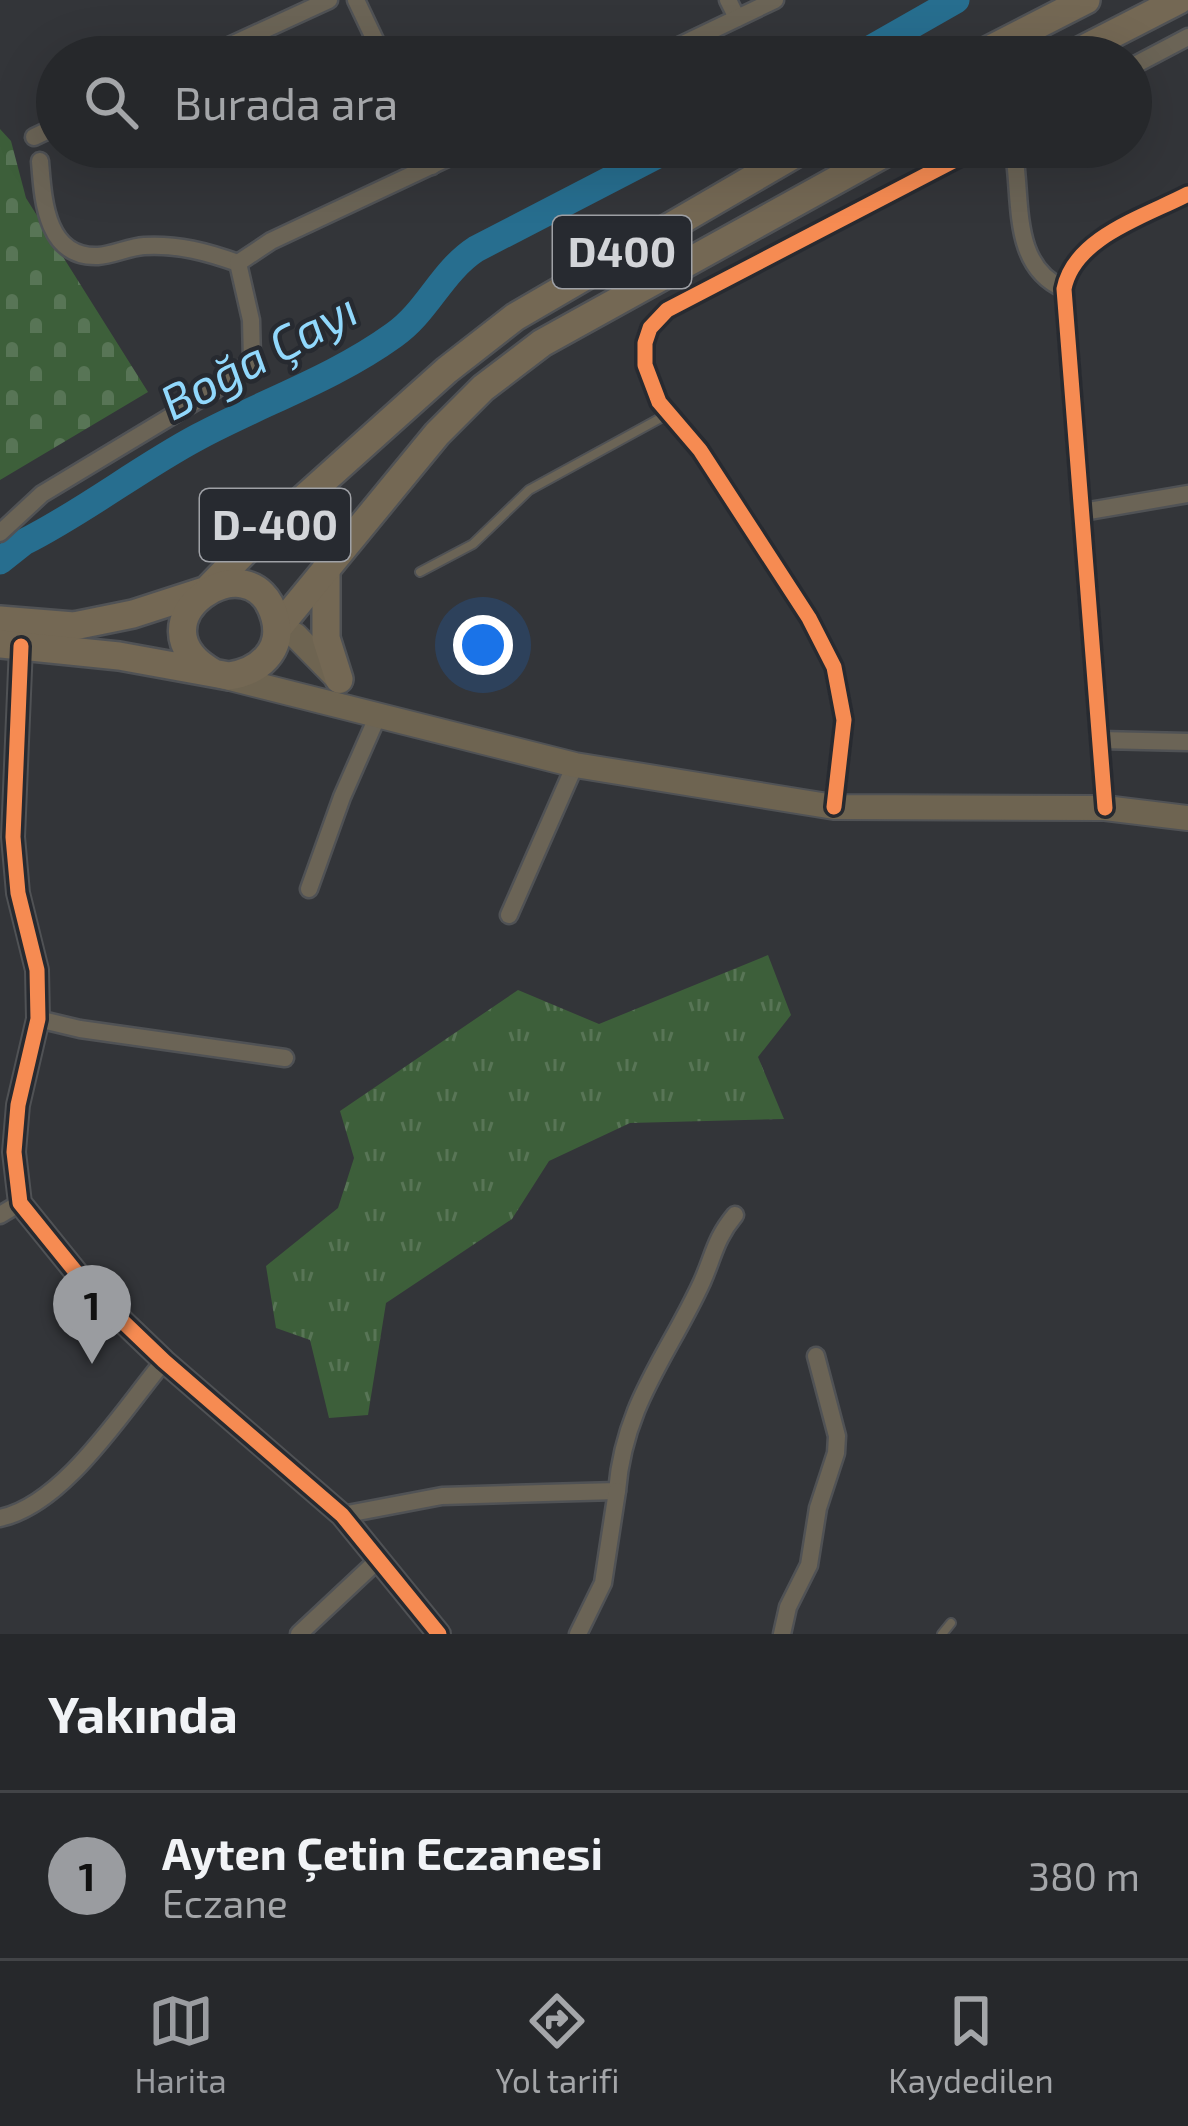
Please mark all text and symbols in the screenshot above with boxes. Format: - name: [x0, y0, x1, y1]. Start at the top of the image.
- search box: [36, 36, 1152, 168]
- icon: search: [78, 69, 144, 135]
- text: Burada ara: [174, 75, 398, 129]
- road number: D400: [553, 216, 691, 288]
- water label: Boğa Çayı: [150, 278, 367, 432]
- road number: D-400: [200, 489, 350, 561]
- your location: [453, 615, 513, 675]
- pin: 1: [53, 1265, 131, 1364]
- text: Yakında: [48, 1682, 238, 1743]
- text: Ayten Çetin Eczanesi: [162, 1825, 603, 1879]
- text: 1: [79, 1852, 95, 1899]
- text: 380 m: [1028, 1852, 1140, 1899]
- text: Eczane: [162, 1879, 288, 1926]
- tab: Harita: [134, 1988, 227, 2100]
- tab: Yol tarifi: [495, 1988, 619, 2100]
- tab: Kaydedilen: [888, 1988, 1054, 2100]

